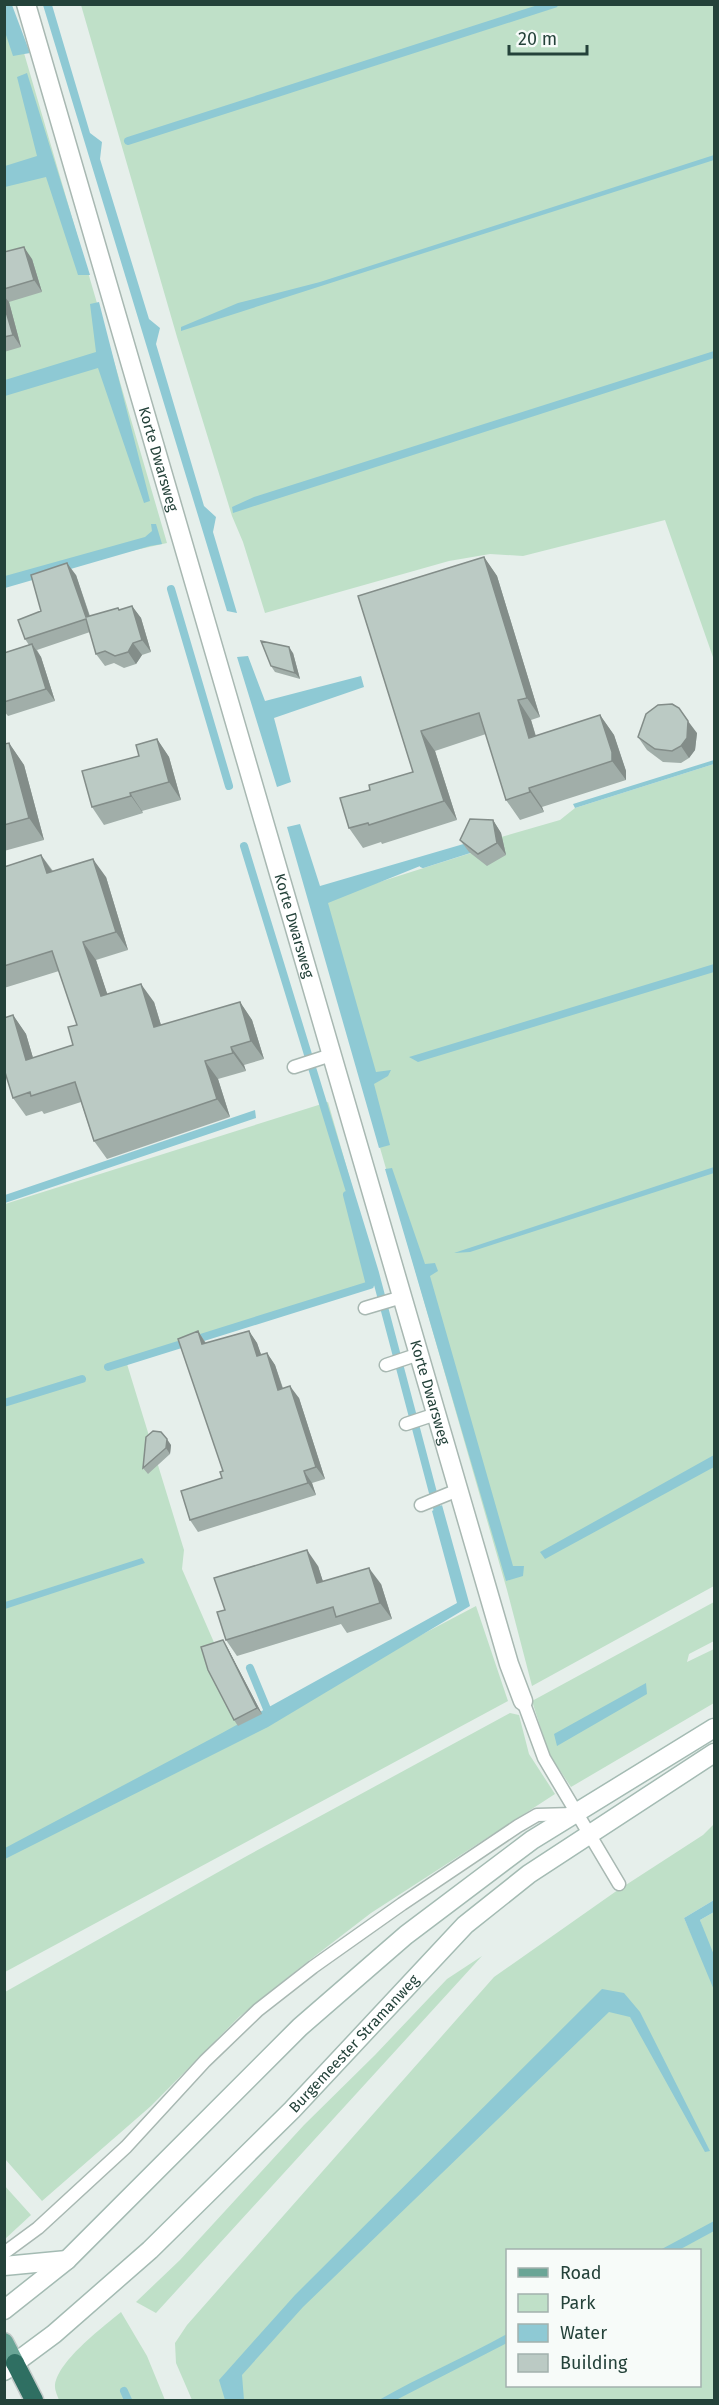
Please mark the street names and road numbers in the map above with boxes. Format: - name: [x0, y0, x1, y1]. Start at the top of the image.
- street label: Korte Dwarsweg: [135, 405, 182, 514]
- street label: Korte Dwarsweg: [270, 871, 318, 980]
- street label: Korte Dwarsweg: [406, 1338, 454, 1447]
- street label: Burgemeester Stramanweg: [285, 1971, 423, 2116]

